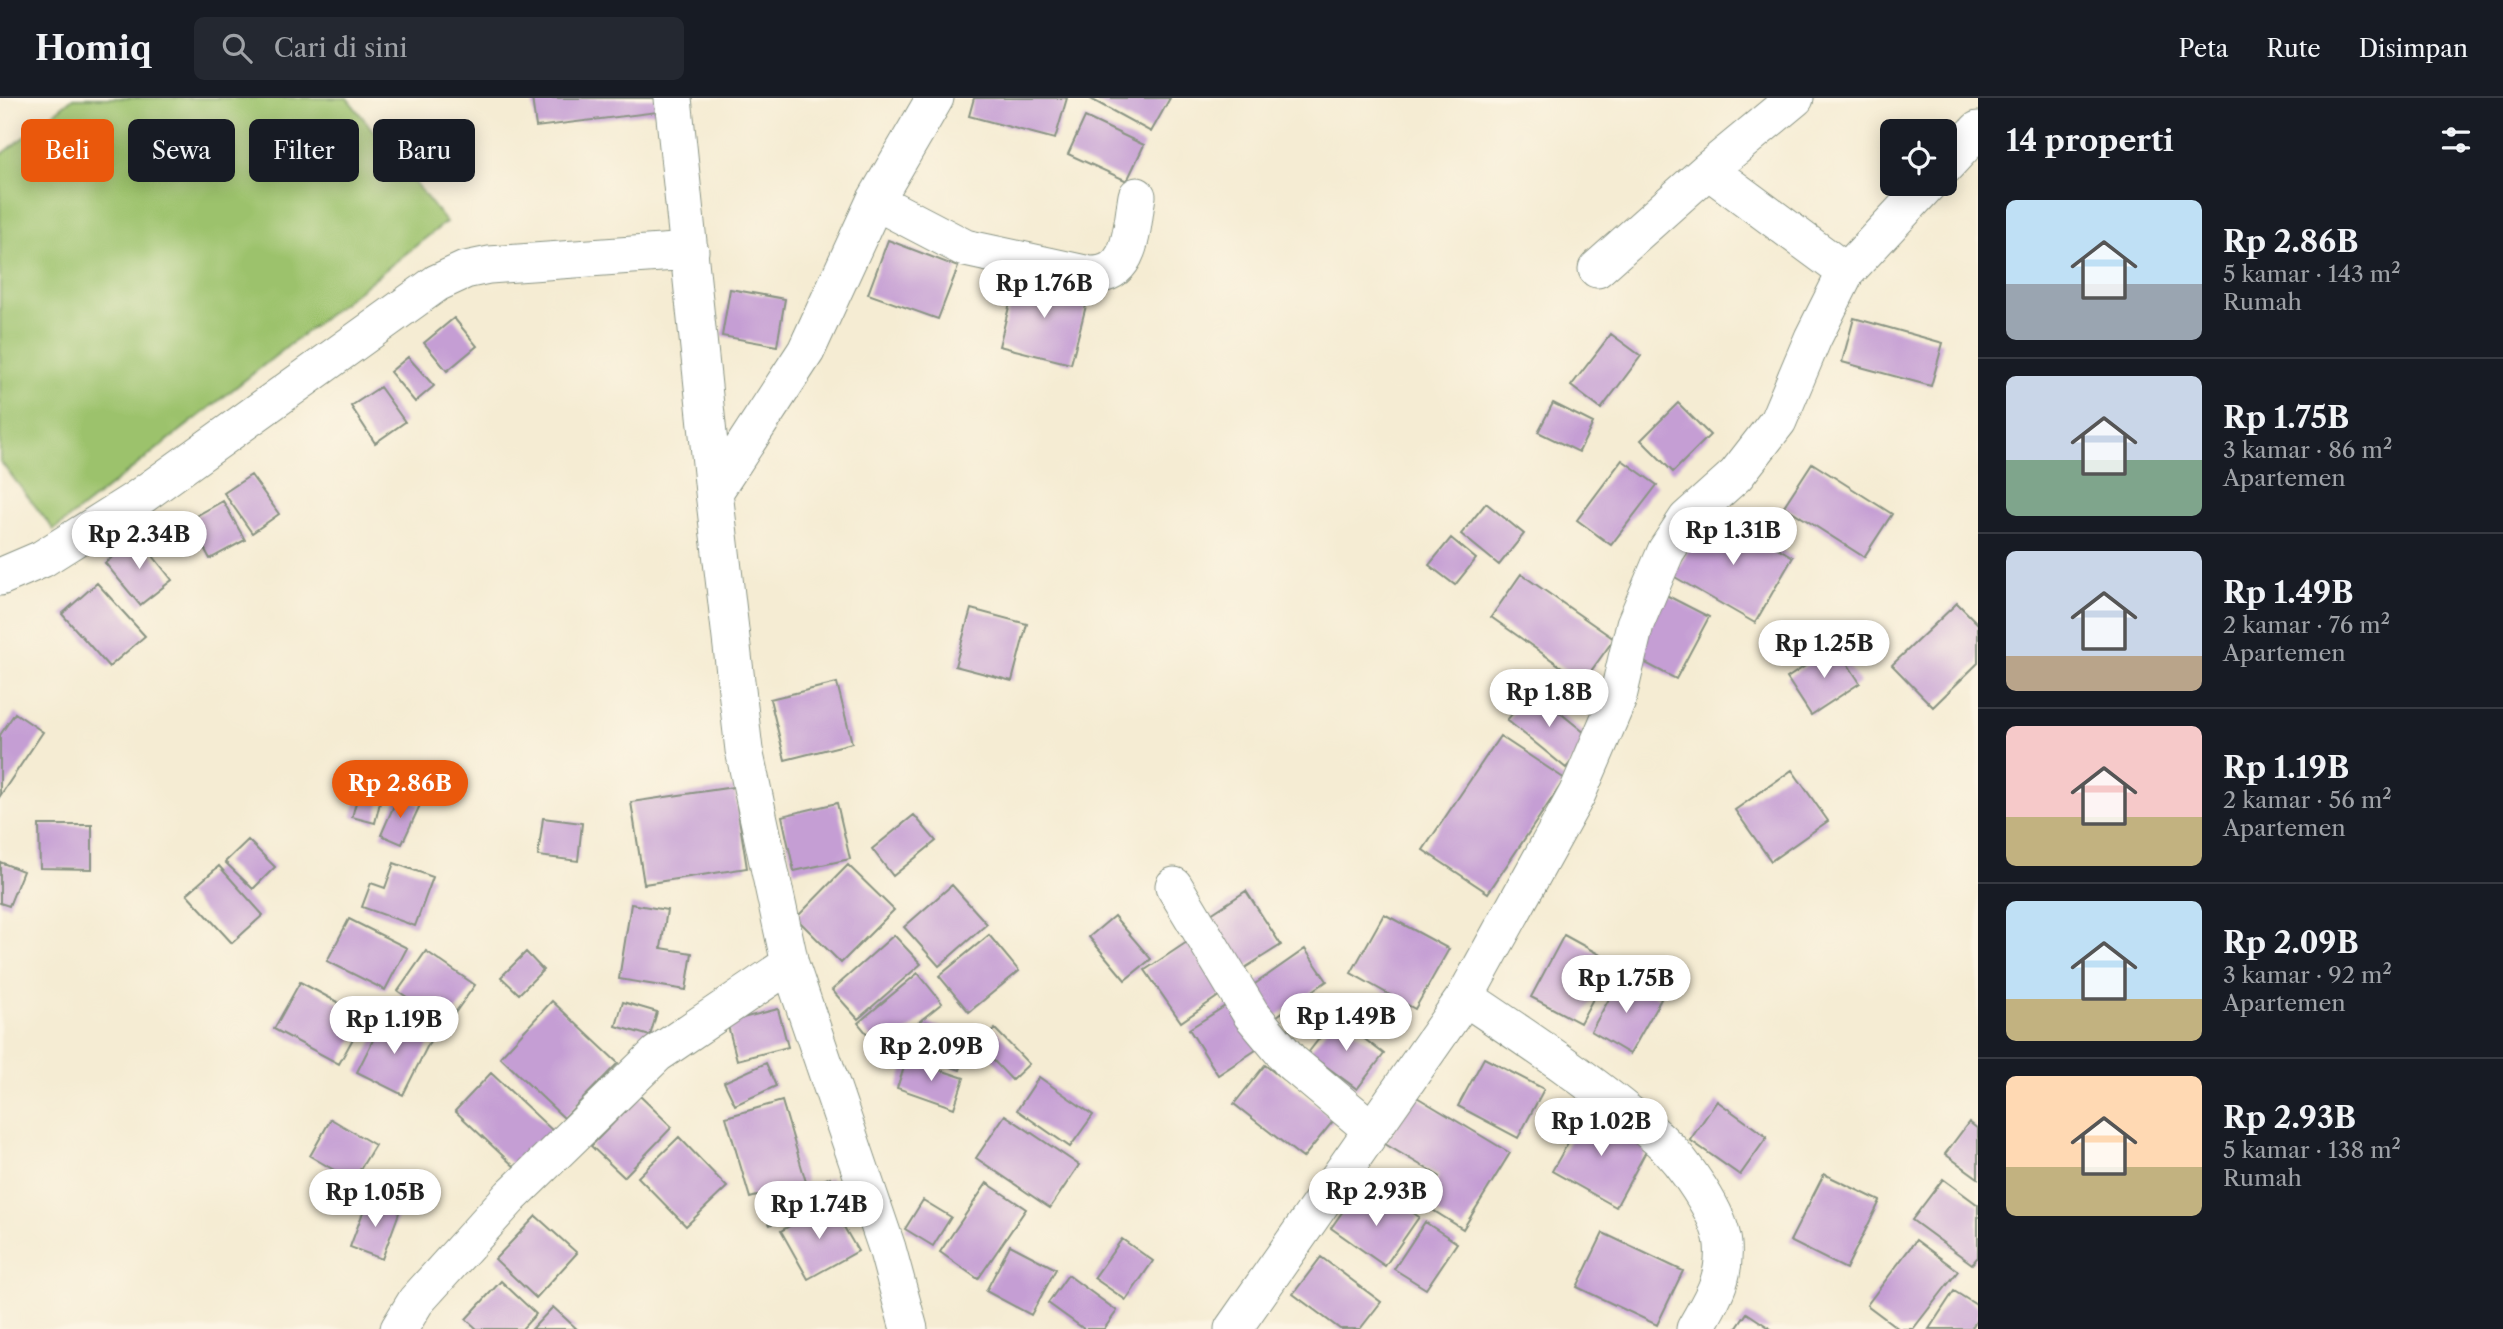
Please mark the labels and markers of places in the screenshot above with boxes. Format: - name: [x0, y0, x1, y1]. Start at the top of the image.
- pin: Rp 1.76B: [972, 260, 1116, 320]
- pin: Rp 1.31B: [1661, 508, 1805, 567]
- pin: Rp 2.34B: [67, 512, 211, 571]
- pin: Rp 1.25B: [1752, 620, 1896, 680]
- pin: Rp 1.8B: [1484, 670, 1614, 729]
- pin: Rp 2.86B: [328, 760, 472, 820]
- pin: Rp 1.75B: [1554, 956, 1698, 1015]
- pin: Rp 1.49B: [1274, 993, 1418, 1053]
- pin: Rp 1.19B: [322, 996, 466, 1056]
- pin: Rp 2.09B: [859, 1024, 1003, 1083]
- pin: Rp 1.02B: [1529, 1098, 1673, 1158]
- pin: Rp 2.93B: [1304, 1168, 1448, 1228]
- pin: Rp 1.05B: [303, 1170, 447, 1229]
- pin: Rp 1.74B: [747, 1182, 891, 1241]

